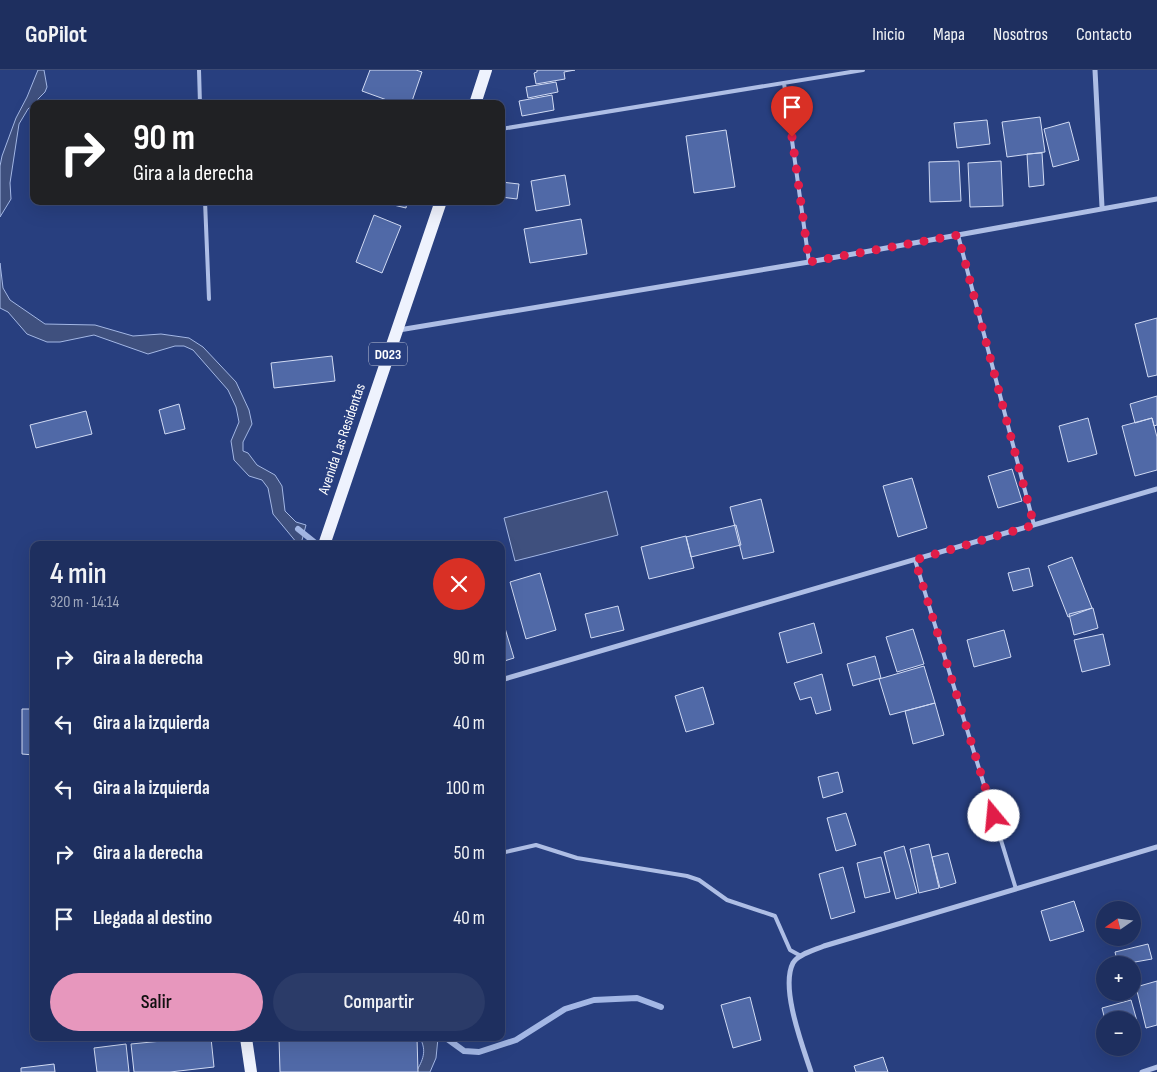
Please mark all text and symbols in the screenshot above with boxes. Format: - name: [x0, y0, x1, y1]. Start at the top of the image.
- text: GoPilot: [25, 20, 87, 49]
- text: Inicio: [872, 24, 905, 45]
- text: Mapa: [933, 24, 965, 45]
- text: Nosotros: [993, 24, 1048, 45]
- text: Contacto: [1076, 24, 1132, 45]
- pin: [771, 86, 813, 137]
- icon: arrive: [778, 93, 806, 121]
- text: 90 m: [133, 117, 195, 160]
- icon: right: [50, 120, 115, 185]
- text: Gira a la derecha: [133, 160, 254, 187]
- road number: D023: [369, 342, 407, 366]
- street label: Avenida Las Residentas: [314, 381, 370, 498]
- text: 4 min: [50, 556, 107, 592]
- button: close: [433, 558, 485, 610]
- text: 320 m · 14:14: [50, 593, 119, 612]
- icon: right: [50, 645, 78, 673]
- text: Gira a la derecha: [93, 647, 203, 670]
- text: 90 m: [453, 647, 485, 670]
- icon: left: [50, 710, 78, 738]
- text: Gira a la izquierda: [93, 712, 210, 735]
- text: 40 m: [453, 712, 485, 735]
- icon: left: [50, 775, 78, 803]
- text: Gira a la izquierda: [93, 777, 210, 800]
- text: 100 m: [446, 777, 485, 800]
- position arrow: [967, 789, 1019, 841]
- icon: right: [50, 840, 78, 868]
- text: Gira a la derecha: [93, 842, 203, 865]
- text: 50 m: [454, 842, 485, 865]
- north arrow: [1096, 901, 1141, 946]
- map controls: [1096, 901, 1141, 1056]
- icon: arrive: [50, 905, 78, 933]
- text: Llegada al destino: [93, 907, 212, 930]
- text: 40 m: [453, 907, 485, 930]
- button: +: [1096, 956, 1141, 1001]
- button: Salir: [50, 973, 263, 1031]
- button: Compartir: [273, 973, 485, 1031]
- button: −: [1096, 1011, 1141, 1056]

